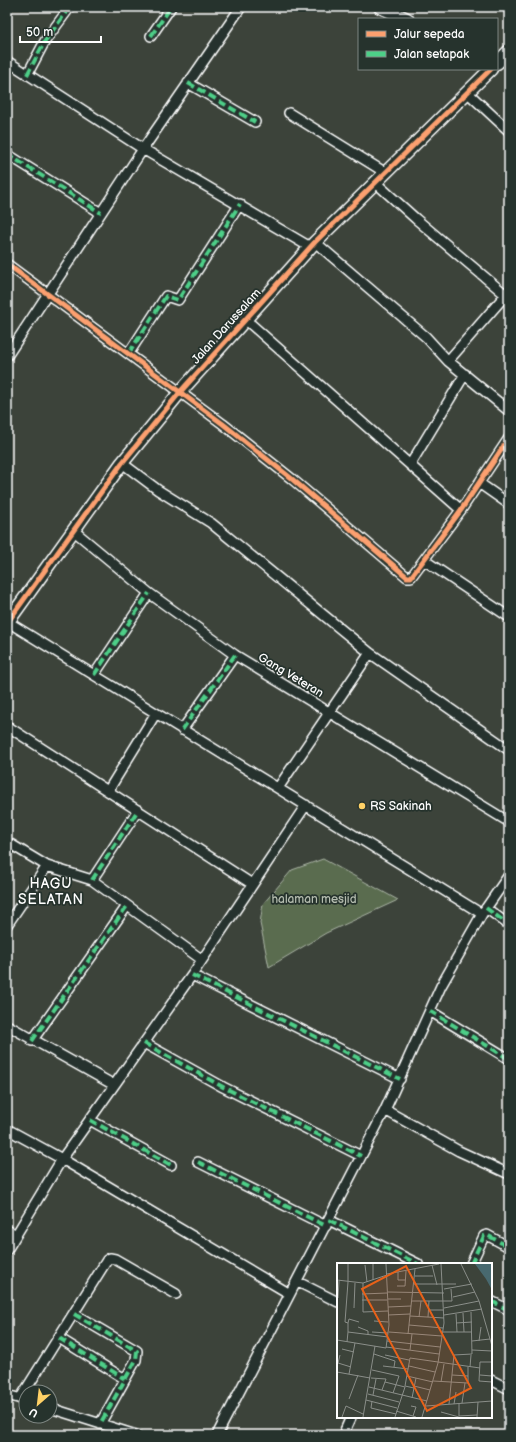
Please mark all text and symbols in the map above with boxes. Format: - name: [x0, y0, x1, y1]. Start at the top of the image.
- scale bar: [20, 18, 101, 44]
- legend: [358, 18, 498, 70]
- text: 50 m: [26, 25, 53, 40]
- text: Jalur sepeda: [394, 27, 465, 42]
- text: Jalan setapak: [394, 47, 469, 62]
- street label: Jalan Darussalam: [188, 285, 264, 367]
- street label: Gang Veteran: [255, 650, 327, 701]
- place label: RS Sakinah: [370, 799, 432, 814]
- marker: RS Sakinah: [357, 801, 367, 811]
- district label: HAGU SELATAN: [18, 875, 84, 908]
- park label: halaman mesjid: [271, 892, 357, 907]
- inset map: [337, 1263, 492, 1418]
- north arrow: [18, 1384, 58, 1424]
- text: U: [27, 1405, 40, 1420]

